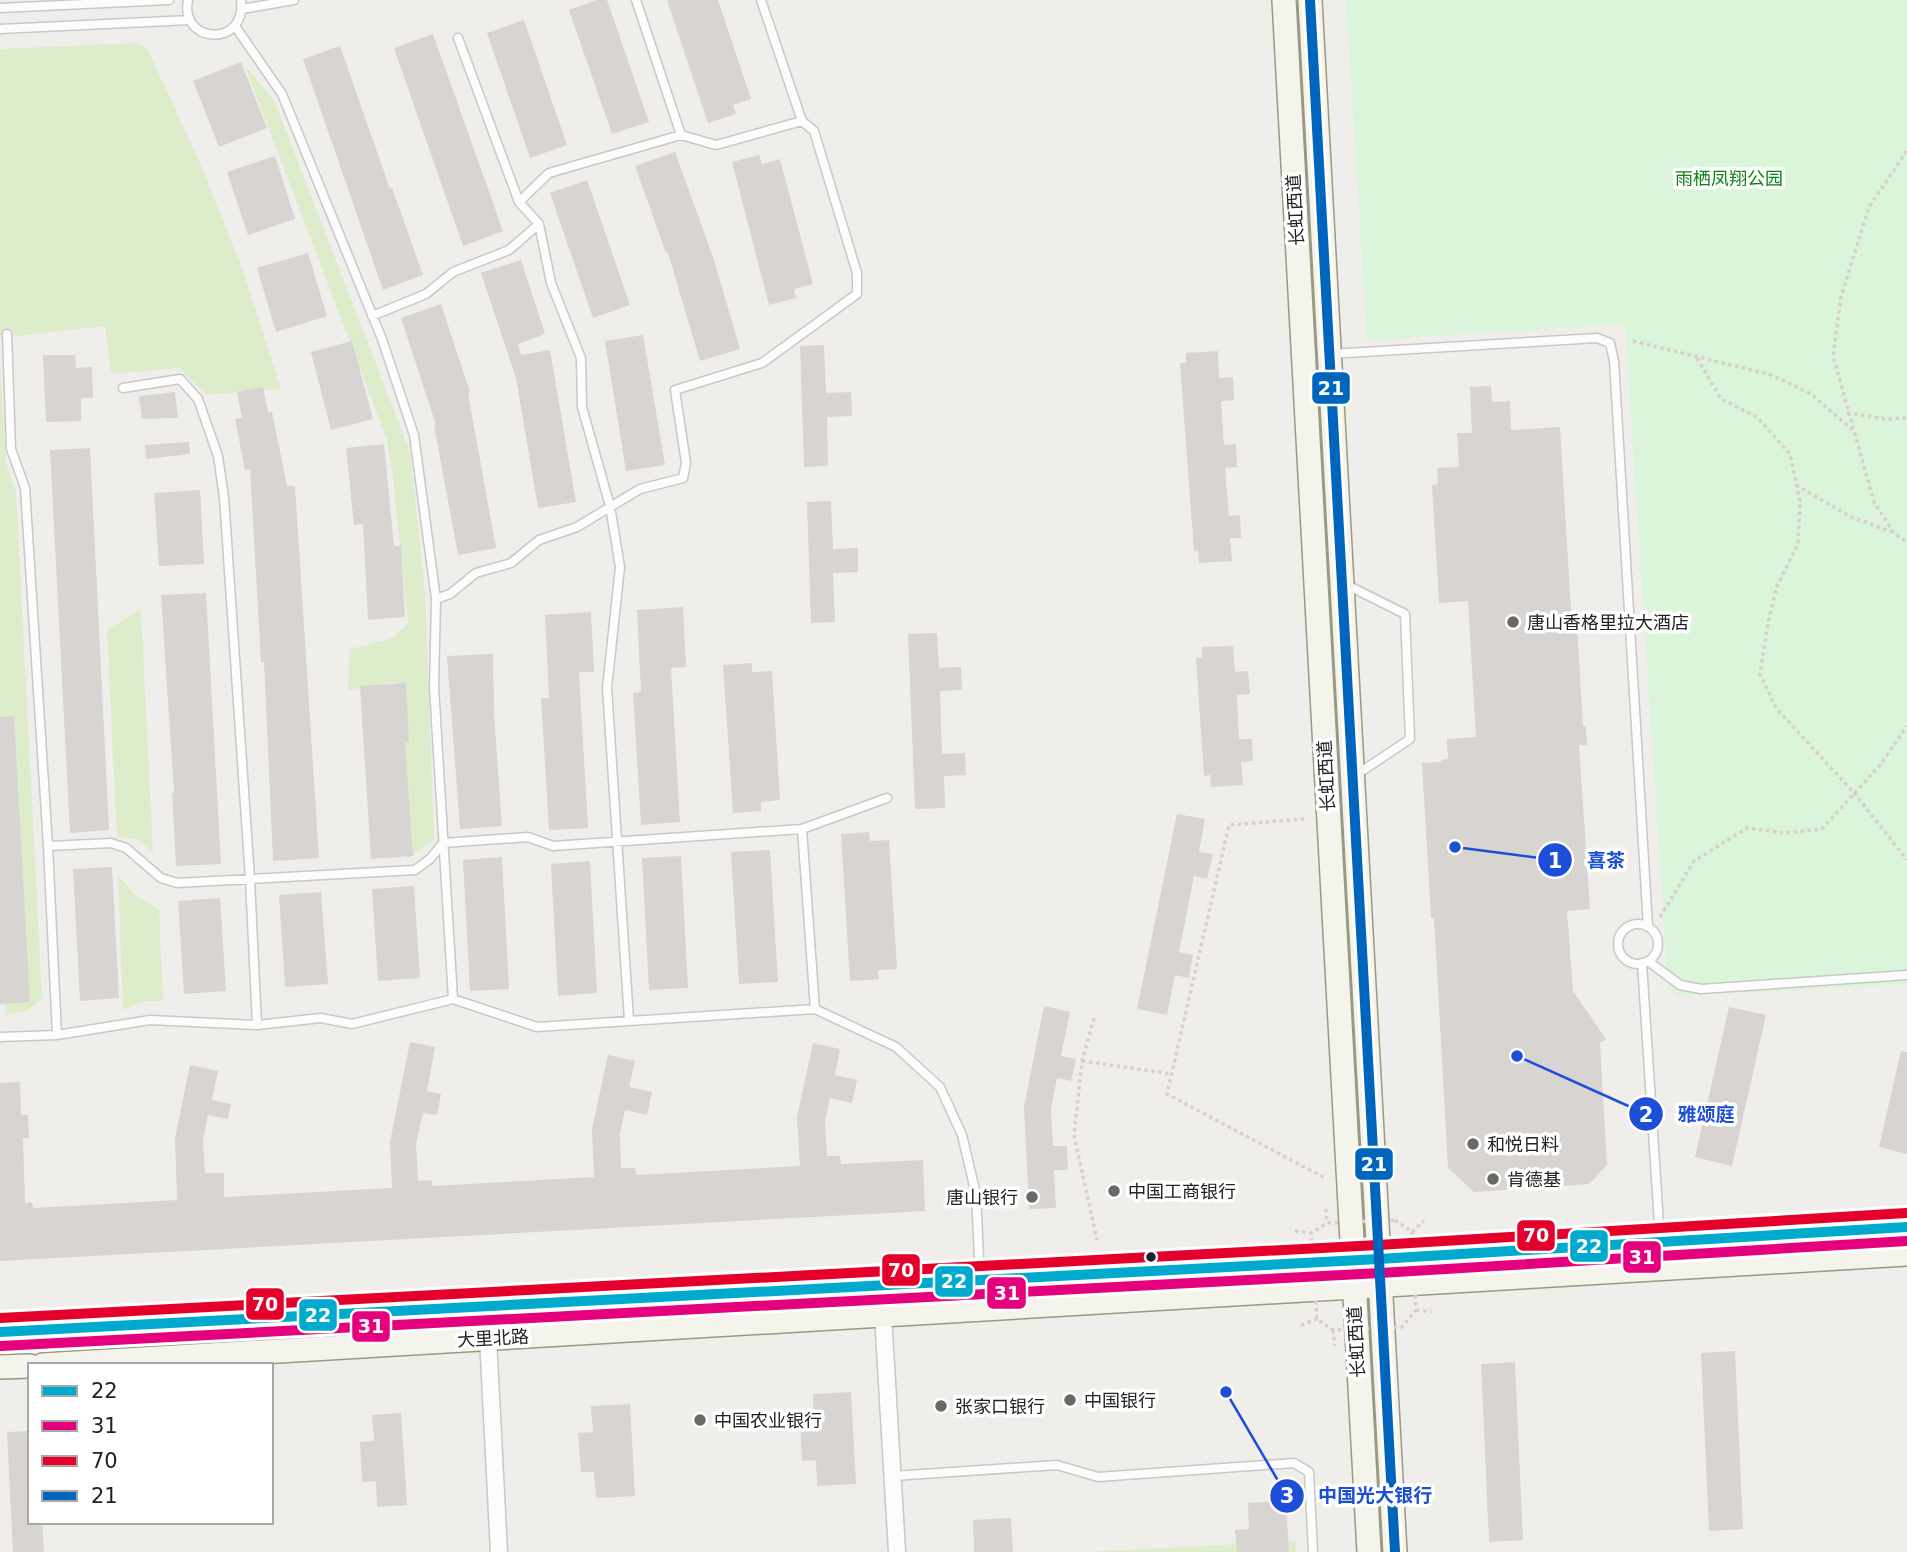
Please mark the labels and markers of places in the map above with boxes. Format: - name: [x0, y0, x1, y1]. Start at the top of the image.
- place label: 唐山香格里拉大酒店: [1527, 612, 1689, 633]
- marker: 唐山香格里拉大酒店: [1505, 614, 1521, 630]
- callout: 喜茶: [1538, 840, 1639, 880]
- callout: 雅颂庭: [1629, 1094, 1749, 1134]
- place label: 和悦日料: [1487, 1134, 1559, 1155]
- marker: 和悦日料: [1465, 1136, 1481, 1152]
- place label: 肯德基: [1507, 1169, 1561, 1190]
- marker: 肯德基: [1485, 1171, 1501, 1187]
- place label: 中国工商银行: [1128, 1181, 1236, 1202]
- marker: 中国工商银行: [1106, 1183, 1122, 1199]
- place label: 唐山银行: [946, 1187, 1018, 1208]
- marker: 唐山银行: [1024, 1189, 1040, 1205]
- unlabelled marker: [1144, 1250, 1158, 1264]
- place label: 中国银行: [1084, 1390, 1156, 1411]
- marker: 中国银行: [1062, 1392, 1078, 1408]
- place label: 张家口银行: [955, 1396, 1045, 1417]
- marker: 张家口银行: [933, 1398, 949, 1414]
- place label: 中国农业银行: [714, 1410, 822, 1431]
- marker: 中国农业银行: [692, 1412, 708, 1428]
- callout: 中国光大银行: [1269, 1476, 1446, 1516]

